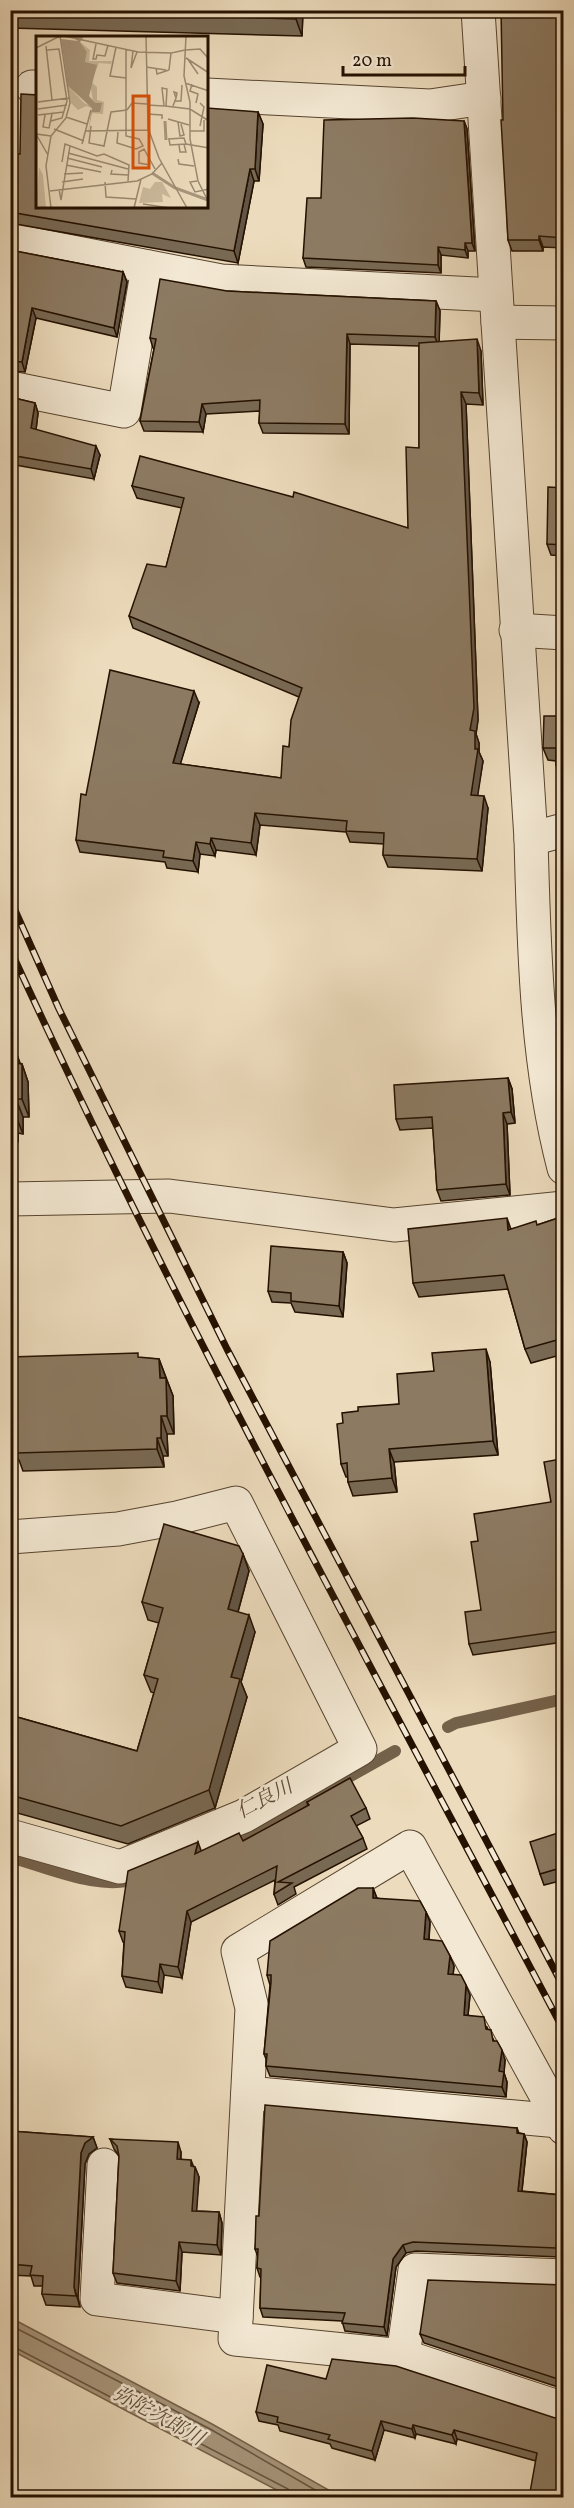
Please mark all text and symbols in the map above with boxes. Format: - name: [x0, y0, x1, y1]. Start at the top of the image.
- inset map: [36, 36, 208, 208]
- scale bar: [343, 39, 464, 77]
- text: 20 m: [352, 49, 392, 74]
- water label: 仁良川: [232, 1773, 300, 1826]
- water label: 弥陀次郎川: [107, 2381, 210, 2454]

